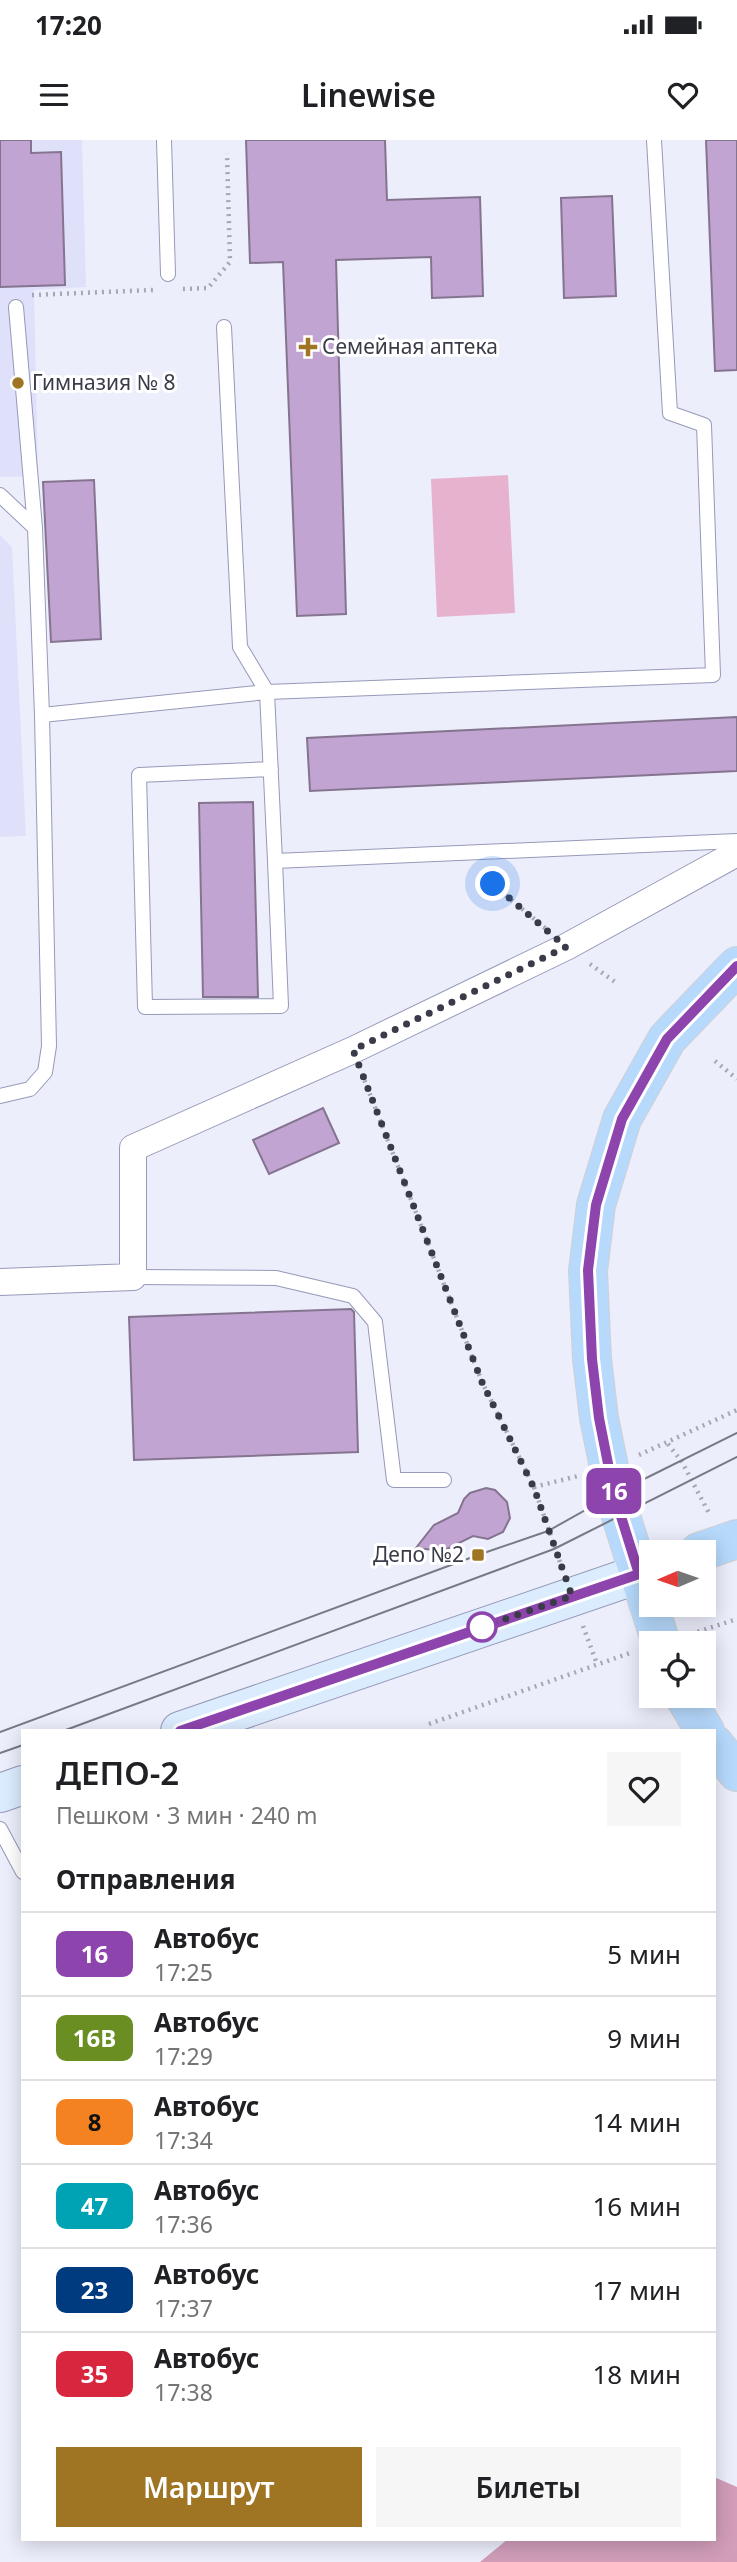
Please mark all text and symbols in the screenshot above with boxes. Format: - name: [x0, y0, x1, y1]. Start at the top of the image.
- text: 17:20: [35, 7, 102, 43]
- text: Linewise: [301, 73, 436, 116]
- icon: menu: [35, 76, 73, 114]
- icon: heart: [664, 76, 702, 114]
- place label: Семейная аптека: [322, 332, 498, 360]
- marker: Семейная аптека: [300, 339, 316, 355]
- place label: Гимназия № 8: [32, 368, 176, 396]
- marker: Гимназия № 8: [10, 375, 26, 391]
- your location: [475, 866, 510, 901]
- line badge: 16: [582, 1468, 646, 1514]
- text: 16: [600, 1474, 628, 1507]
- place label: Депо №2: [373, 1540, 464, 1568]
- north arrow: [639, 1540, 716, 1617]
- map controls: [639, 1540, 716, 1708]
- marker: Депо №2: [470, 1547, 486, 1563]
- unlabelled marker: [467, 1612, 497, 1642]
- button: locate: [639, 1631, 716, 1708]
- text: ДЕПО-2: [56, 1750, 179, 1795]
- button: heart: [607, 1752, 681, 1826]
- text: Пешком · 3 мин · 240 m: [56, 1799, 318, 1831]
- text: Отправления: [56, 1861, 235, 1897]
- text: Автобус: [154, 1920, 259, 1956]
- text: 5 мин: [607, 1936, 681, 1972]
- text: 16: [81, 1937, 108, 1970]
- text: 17:25: [154, 1956, 213, 1988]
- text: Автобус: [154, 2004, 259, 2040]
- text: 9 мин: [607, 2020, 681, 2056]
- text: 16В: [73, 2021, 116, 2054]
- text: 17:29: [154, 2040, 213, 2072]
- text: Автобус: [154, 2088, 259, 2124]
- text: 14 мин: [592, 2104, 681, 2140]
- text: 8: [88, 2105, 101, 2138]
- text: 17:34: [154, 2124, 213, 2156]
- text: Автобус: [154, 2172, 259, 2208]
- text: 16 мин: [592, 2188, 681, 2224]
- text: 47: [81, 2189, 108, 2222]
- text: 17:36: [154, 2208, 213, 2240]
- text: Автобус: [154, 2256, 259, 2292]
- text: 17 мин: [592, 2272, 681, 2308]
- text: 23: [81, 2273, 108, 2306]
- text: 17:37: [154, 2292, 213, 2324]
- text: Автобус: [154, 2340, 259, 2376]
- text: 18 мин: [592, 2356, 681, 2392]
- text: 35: [81, 2357, 108, 2390]
- text: 17:38: [154, 2376, 213, 2408]
- button: Маршрут: [56, 2447, 362, 2527]
- button: Билеты: [376, 2447, 681, 2527]

